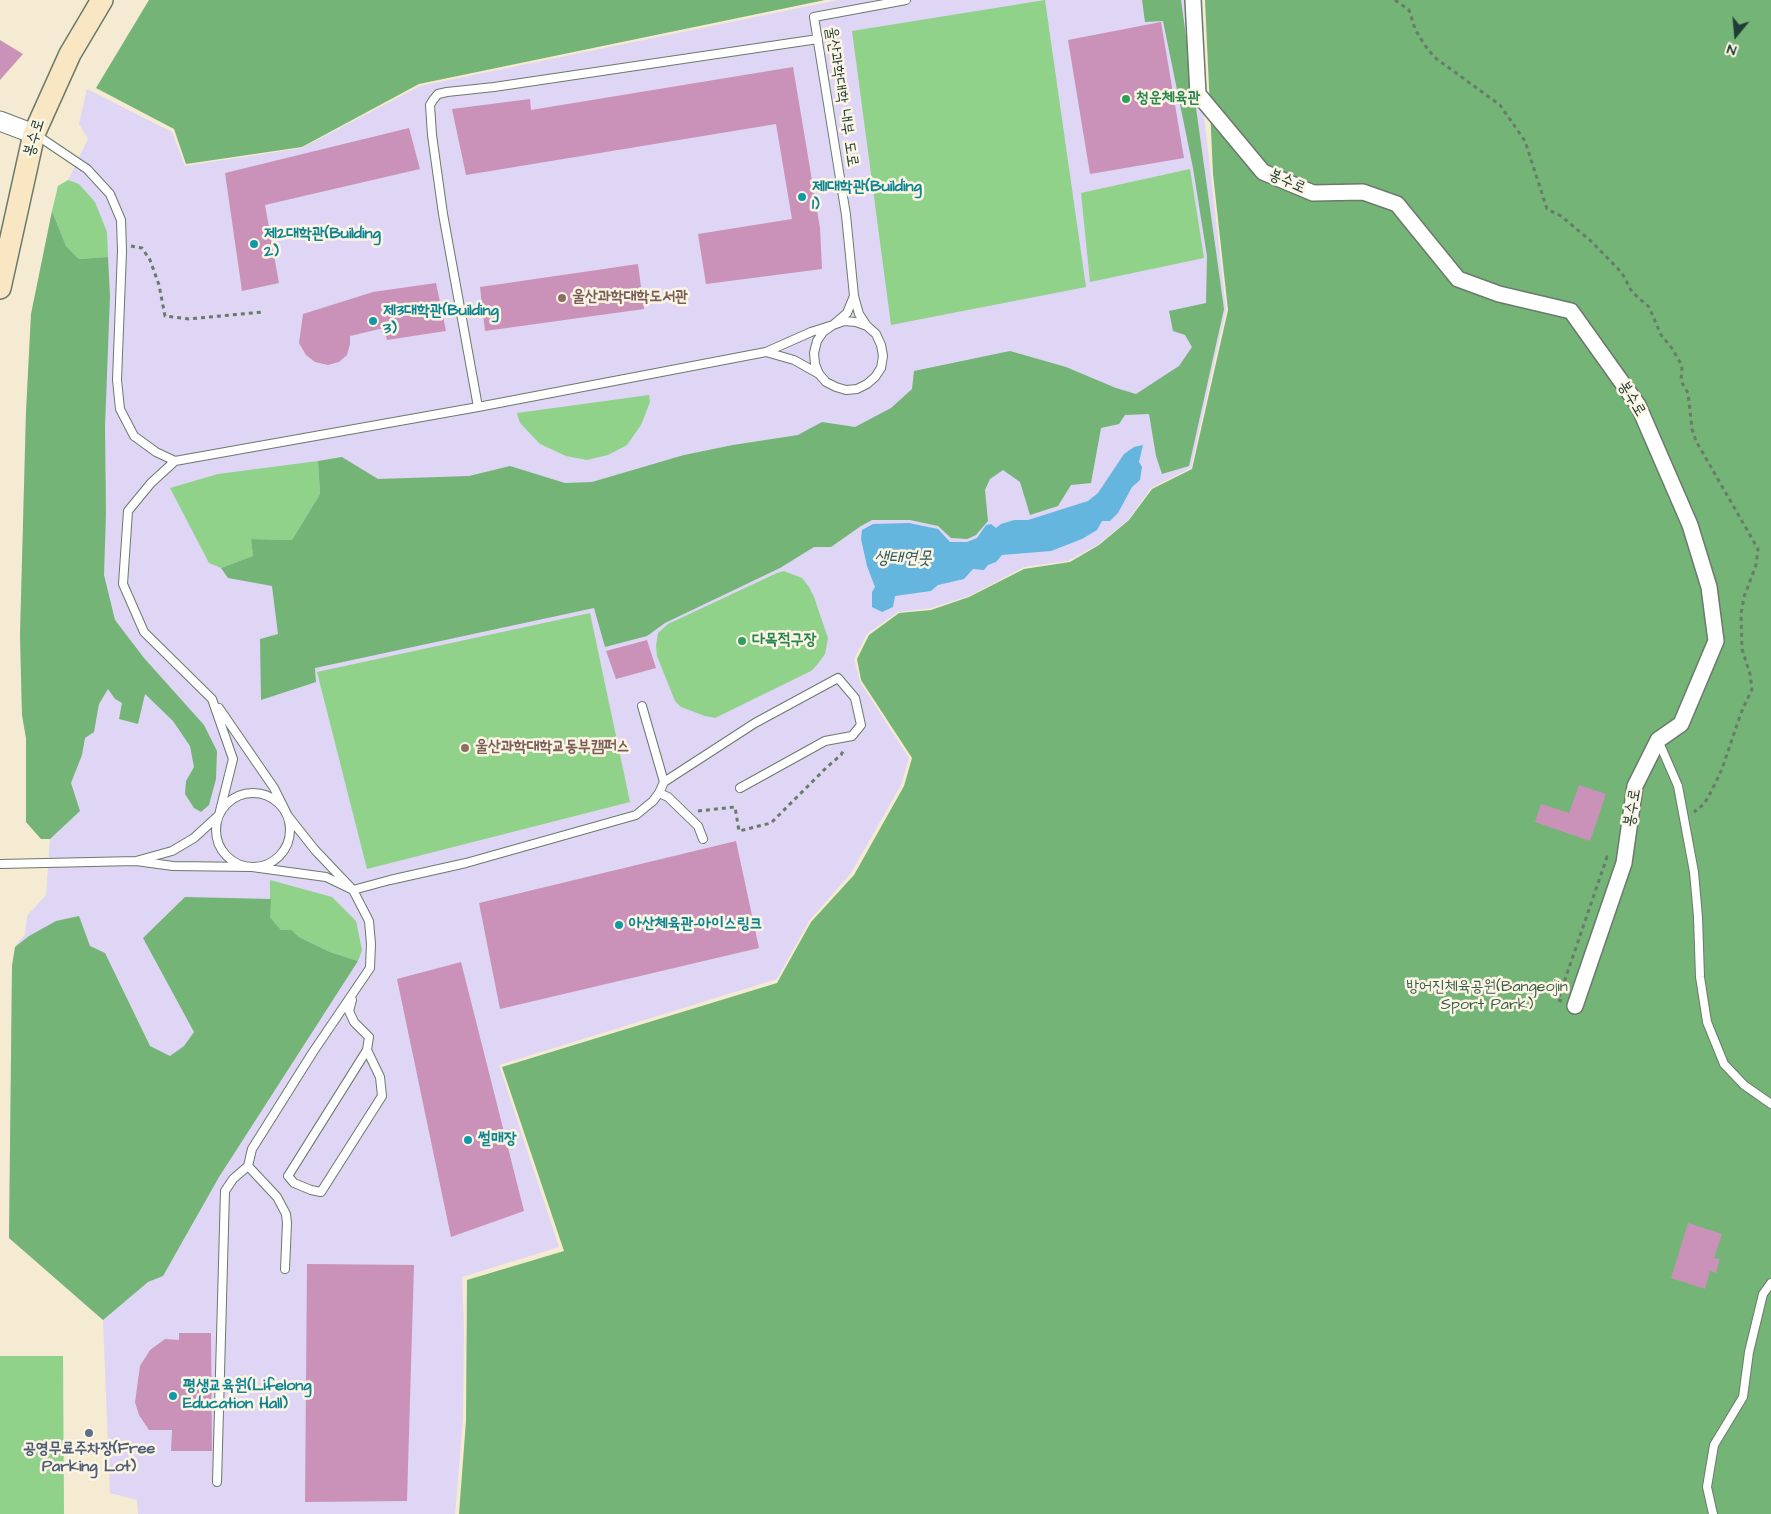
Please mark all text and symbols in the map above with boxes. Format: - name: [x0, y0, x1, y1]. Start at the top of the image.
- north arrow: [1711, 10, 1761, 60]
- street label: 울산과학대학 내부 도로: [820, 26, 862, 168]
- text: N: [1724, 38, 1739, 60]
- place label: 청운체육관: [1136, 89, 1200, 109]
- marker: 청운체육관: [1120, 93, 1132, 105]
- street label: 봉수로: [20, 117, 50, 159]
- street label: 봉수로: [1265, 165, 1309, 199]
- place label: 제1대학관(Building 1): [812, 178, 922, 216]
- marker: 제1대학관(Building 1): [796, 191, 808, 203]
- place label: 제2대학관(Building 2): [264, 225, 381, 263]
- marker: 제2대학관(Building 2): [248, 238, 260, 250]
- place label: 울산과학대학도서관: [572, 288, 688, 308]
- marker: 울산과학대학도서관: [556, 292, 568, 304]
- place label: 제3대학관(Building 3): [383, 302, 499, 340]
- marker: 제3대학관(Building 3): [367, 315, 379, 327]
- street label: 봉수로: [1613, 378, 1649, 420]
- water label: 생태연못: [874, 548, 932, 570]
- place label: 다목적구장: [752, 631, 816, 651]
- marker: 다목적구장: [736, 635, 748, 647]
- place label: 울산과학대학교동부캠퍼스: [475, 738, 630, 758]
- marker: 울산과학대학교동부캠퍼스: [459, 742, 471, 754]
- street label: 봉수로: [1620, 787, 1646, 829]
- place label: 아산체육관-아이스링크: [629, 915, 763, 935]
- marker: 아산체육관-아이스링크: [613, 919, 625, 931]
- park label: 방어진체육공원(Bangeojin Sport Park): [1406, 978, 1568, 1016]
- place label: 썰매장: [478, 1130, 517, 1150]
- marker: 썰매장: [462, 1134, 474, 1146]
- place label: 평생교육원(Lifelong Education Hall): [183, 1377, 312, 1415]
- marker: 평생교육원(Lifelong Education Hall): [167, 1390, 179, 1402]
- marker: 공영무료주차장(Free Parking Lot): [83, 1427, 95, 1439]
- place label: 공영무료주차장(Free Parking Lot): [23, 1440, 155, 1478]

